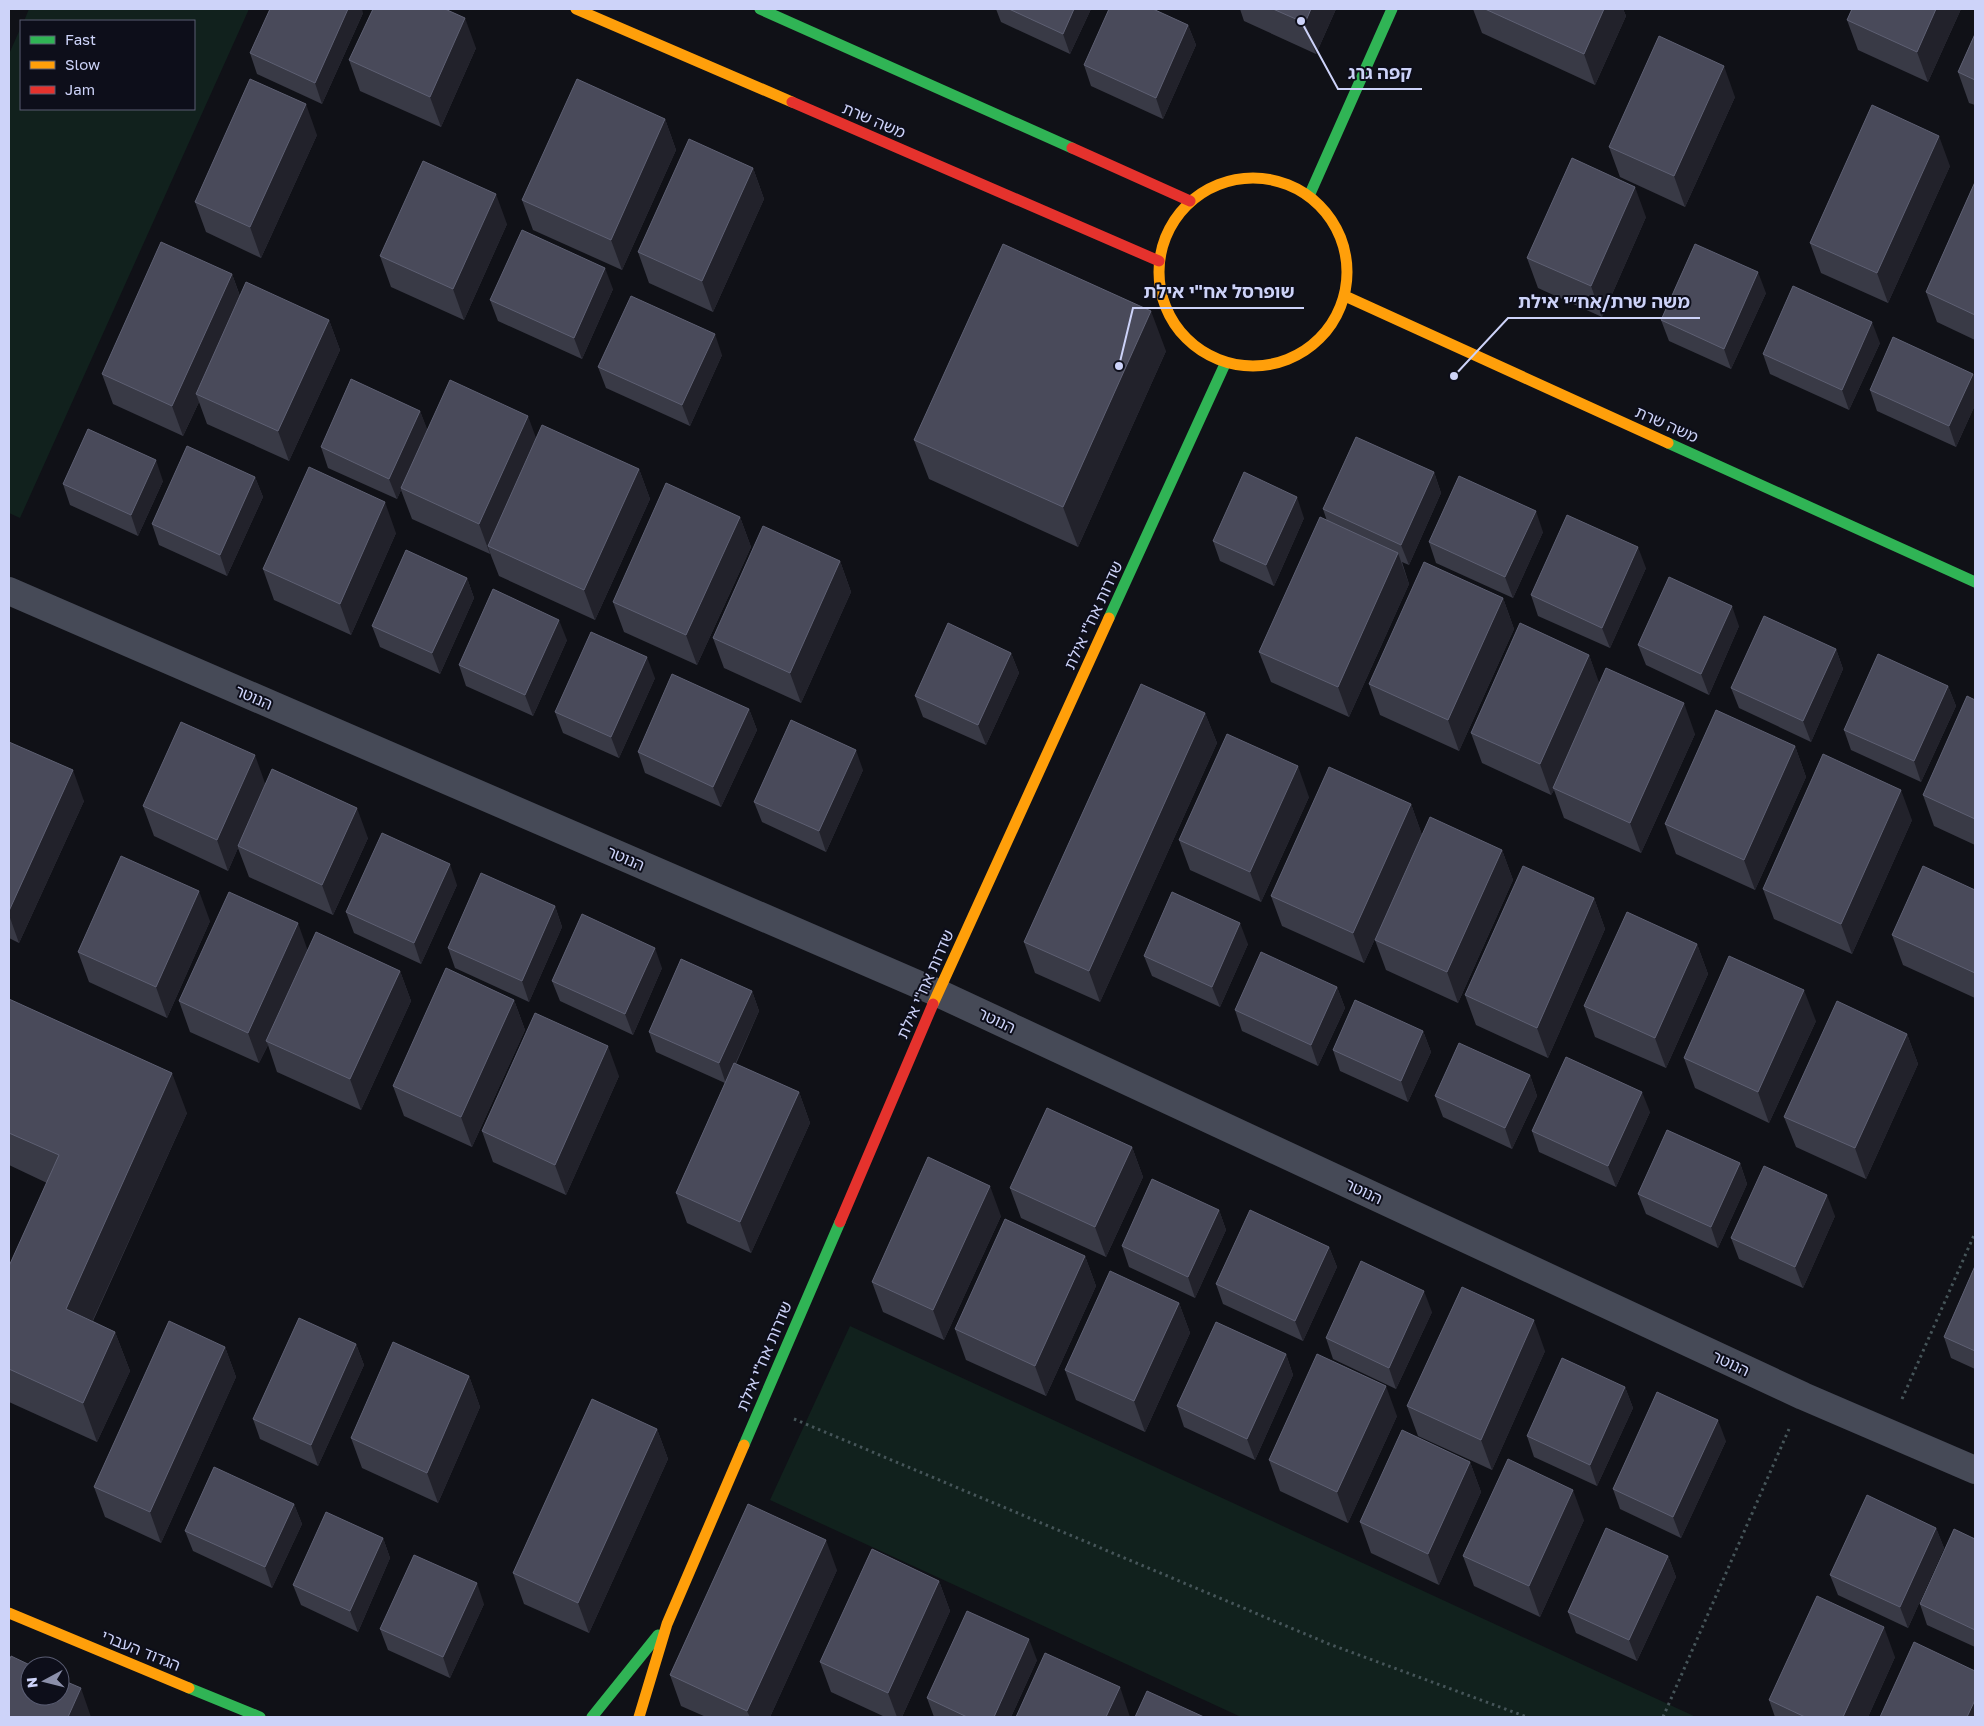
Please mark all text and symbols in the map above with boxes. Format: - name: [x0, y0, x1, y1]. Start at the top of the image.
- legend: [20, 20, 195, 110]
- text: Fast: [65, 30, 96, 48]
- text: Slow: [65, 55, 100, 73]
- callout: קפה גרג: [1338, 56, 1422, 89]
- text: קפה גרג: [1348, 61, 1412, 83]
- text: Jam: [65, 80, 95, 98]
- street label: משה שרת: [839, 98, 909, 142]
- callout: שופרסל אח"י אילת: [1133, 275, 1304, 308]
- text: שופרסל אח"י אילת: [1143, 280, 1295, 302]
- callout: משה שרת/אח״י אילת: [1508, 285, 1700, 318]
- text: משה שרת/אח״י אילת: [1518, 290, 1690, 312]
- street label: משה שרת: [1632, 401, 1702, 447]
- street label: שדרות אח"י אילת: [1059, 558, 1127, 672]
- street label: הנוטר: [232, 680, 276, 714]
- street label: הנוטר: [604, 841, 648, 875]
- street label: שדרות אח"י אילת: [892, 926, 958, 1042]
- street label: הנוטר: [975, 1003, 1019, 1037]
- street label: הנוטר: [1342, 1174, 1386, 1208]
- street label: שדרות אח"י אילת: [732, 1298, 796, 1414]
- street label: הנוטר: [1709, 1346, 1753, 1380]
- street label: הגדוד העברי: [99, 1625, 183, 1675]
- north arrow: [20, 1656, 70, 1706]
- text: N: [23, 1676, 41, 1689]

